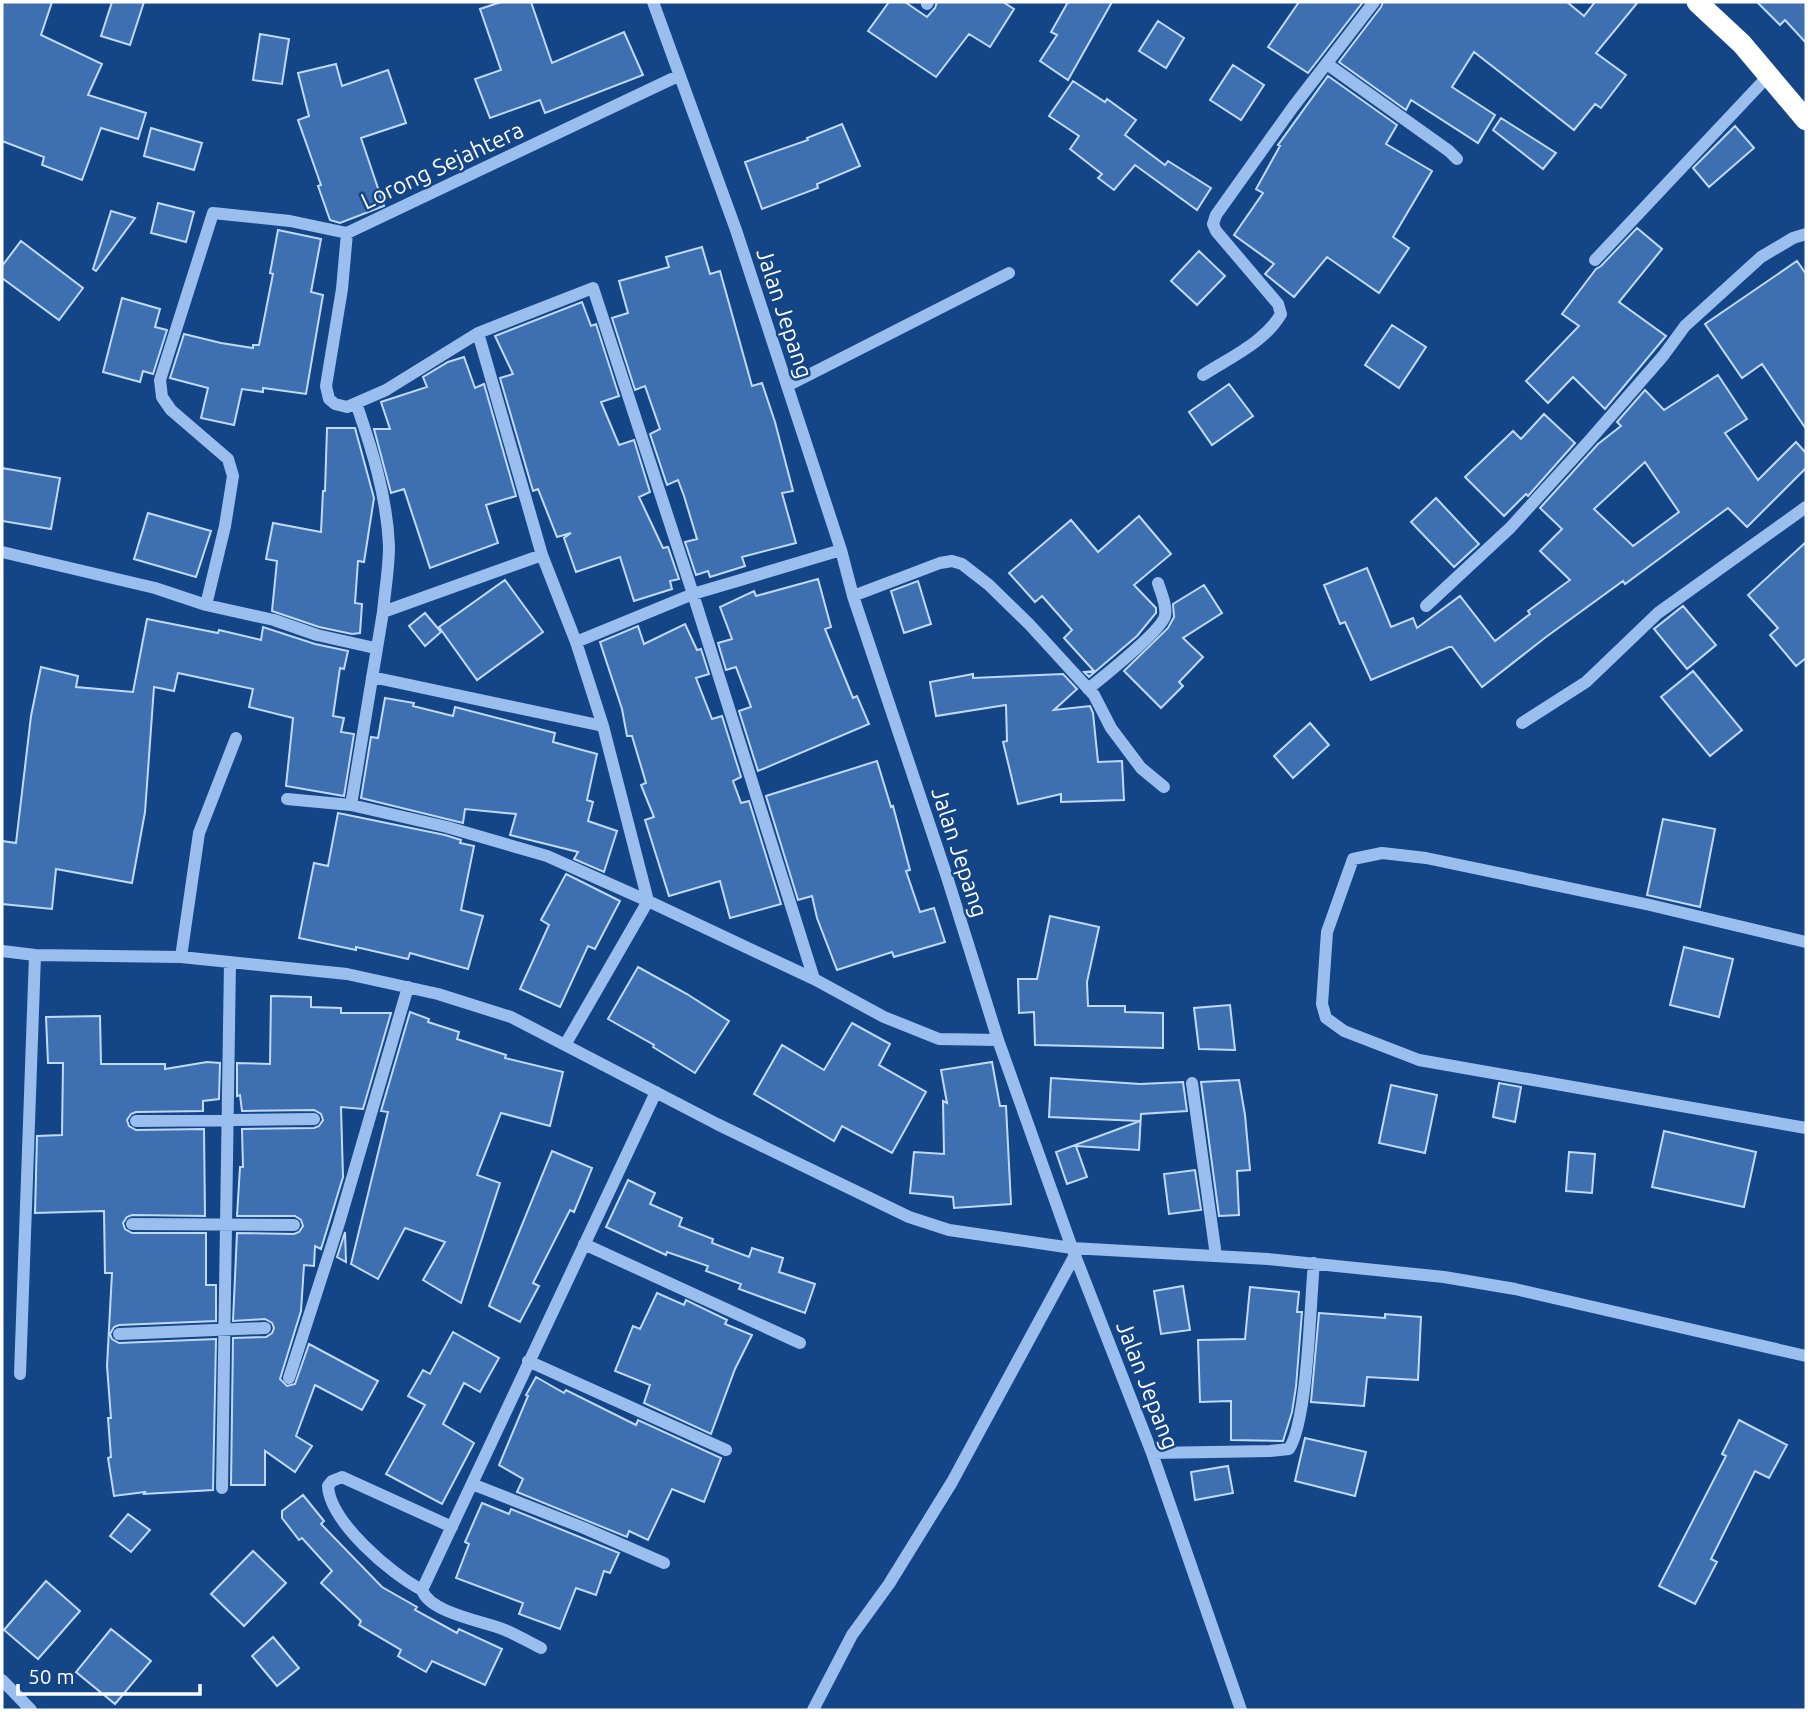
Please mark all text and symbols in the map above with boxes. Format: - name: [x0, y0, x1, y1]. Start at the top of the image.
- street label: Lorong Sejahtera: [357, 116, 527, 214]
- street label: Jalan Jepang: [752, 245, 818, 381]
- street label: Jalan Jepang: [927, 784, 993, 920]
- street label: Jalan Jepang: [1112, 1317, 1184, 1453]
- scale bar: [18, 1652, 200, 1696]
- text: 50 m: [28, 1664, 75, 1688]

